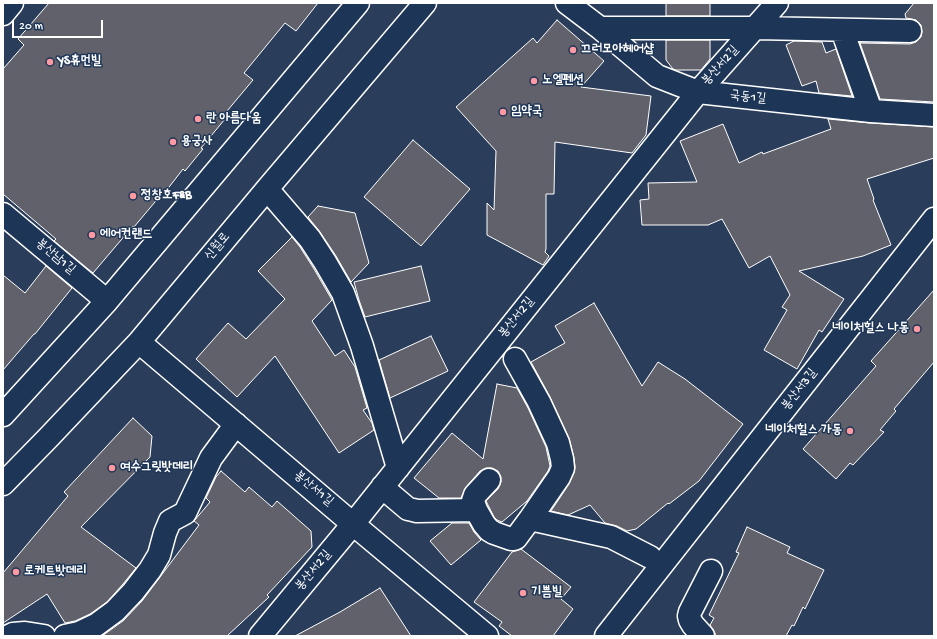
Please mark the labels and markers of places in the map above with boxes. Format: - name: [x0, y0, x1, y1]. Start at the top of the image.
- place label: 끄러모아헤어샵: [581, 42, 654, 58]
- marker: 끄러모아헤어샵: [568, 45, 578, 55]
- place label: YS휴먼빌: [58, 54, 101, 70]
- marker: YS휴먼빌: [45, 57, 55, 67]
- place label: 노엘펜션: [542, 73, 584, 89]
- marker: 노엘펜션: [529, 76, 539, 86]
- place label: 임약국: [511, 104, 542, 120]
- marker: 임약국: [498, 107, 508, 117]
- place label: 란 아름다움: [206, 111, 261, 127]
- marker: 란 아름다움: [193, 114, 203, 124]
- place label: 용궁사: [181, 134, 212, 150]
- marker: 용궁사: [168, 137, 178, 147]
- place label: 정창호F&B: [141, 188, 192, 204]
- marker: 정창호F&B: [128, 191, 138, 201]
- place label: 에어컨랜드: [100, 227, 152, 243]
- marker: 에어컨랜드: [87, 230, 97, 240]
- place label: 네이처힐스 나동: [833, 321, 909, 337]
- marker: 네이처힐스 나동: [912, 324, 922, 334]
- place label: 네이처힐스 가동: [766, 423, 842, 439]
- marker: 네이처힐스 가동: [845, 426, 855, 436]
- place label: 여수그릿밧데리: [120, 460, 193, 476]
- marker: 여수그릿밧데리: [107, 463, 117, 473]
- place label: 로케트밧데리: [24, 564, 87, 580]
- marker: 로케트밧데리: [11, 567, 21, 577]
- place label: 기쁨빌: [531, 585, 562, 601]
- marker: 기쁨빌: [518, 588, 528, 598]

